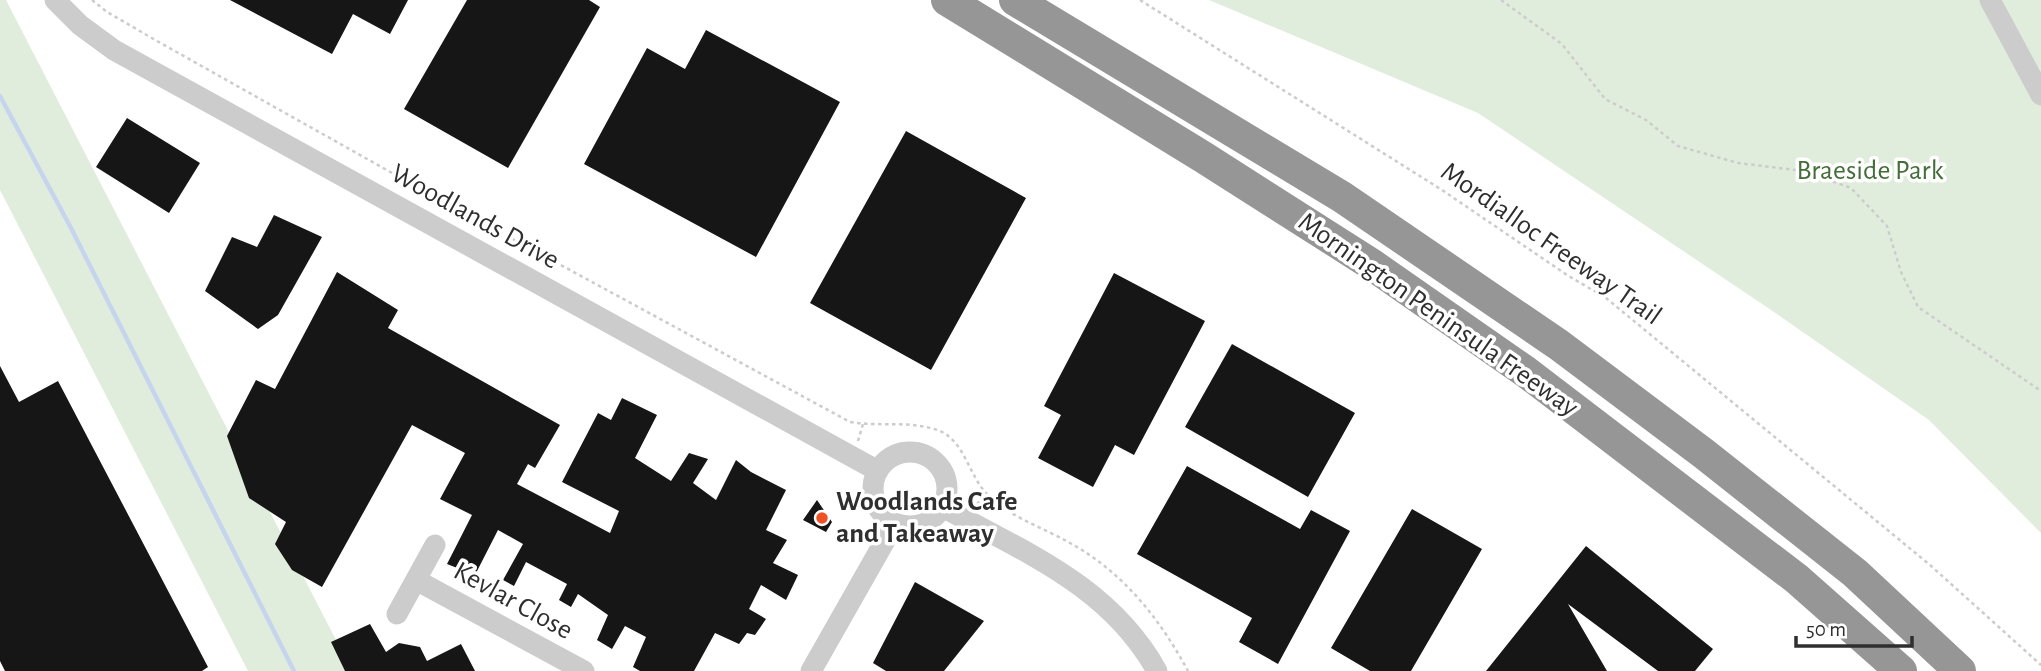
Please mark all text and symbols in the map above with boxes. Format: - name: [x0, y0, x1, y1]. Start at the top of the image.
- street label: Mordialloc Freeway Trail: [1436, 157, 1666, 331]
- park label: Braeside Park: [1797, 157, 1944, 185]
- street label: Woodlands Drive: [386, 159, 564, 275]
- street label: Mornington Peninsula Freeway: [1293, 208, 1583, 422]
- place label: Woodlands Cafe and Takeaway: [836, 488, 1017, 548]
- marker: Woodlands Cafe and Takeaway: [814, 510, 830, 526]
- street label: Kevlar Close: [449, 557, 577, 645]
- scale bar: [1796, 604, 1912, 648]
- text: 50 m: [1806, 619, 1846, 640]

